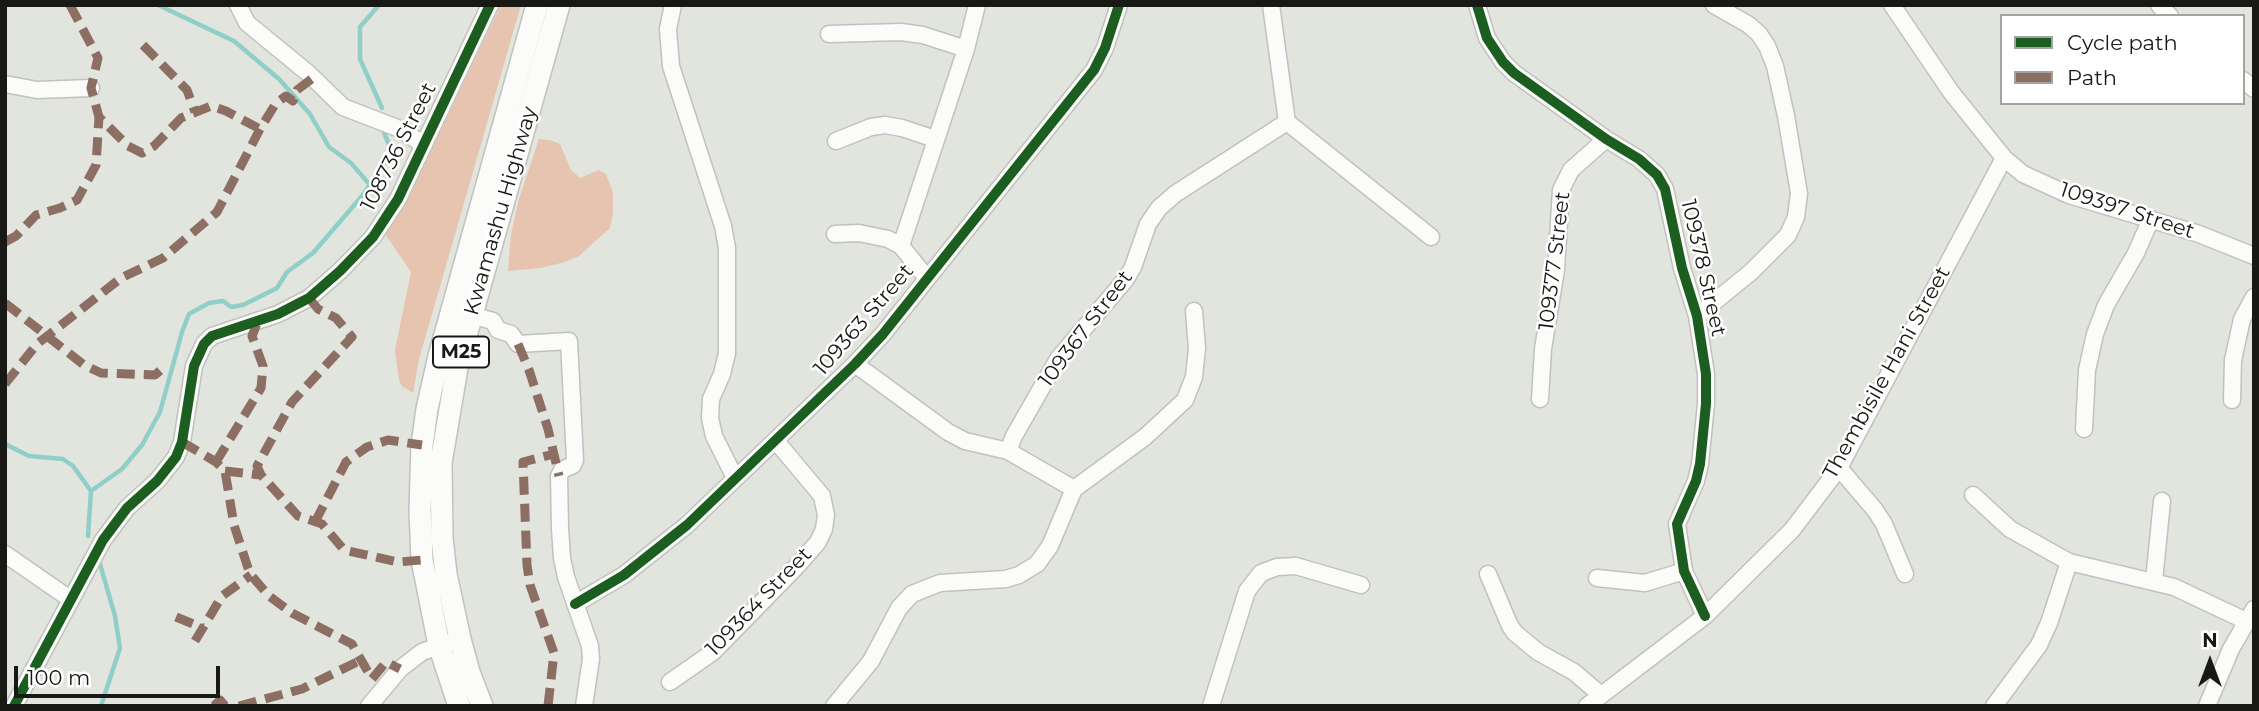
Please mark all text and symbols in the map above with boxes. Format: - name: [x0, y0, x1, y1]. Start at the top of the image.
- legend: [2000, 14, 2245, 105]
- text: Cycle path: [2067, 30, 2178, 55]
- text: Path: [2067, 65, 2117, 90]
- street label: 108736 Street: [356, 79, 442, 215]
- street label: Kwamashu Highway: [459, 104, 543, 318]
- street label: 109397 Street: [2057, 177, 2197, 245]
- street label: 109377 Street: [1534, 190, 1576, 332]
- street label: 109378 Street: [1675, 197, 1731, 339]
- street label: 109363 Street: [809, 259, 919, 381]
- street label: Thembisile Hani Street: [1818, 262, 1956, 484]
- street label: 109367 Street: [1034, 266, 1138, 392]
- road number: M25: [433, 336, 489, 368]
- street label: 109364 Street: [701, 542, 817, 662]
- north arrow: [2175, 627, 2245, 697]
- text: N: [2202, 629, 2218, 652]
- scale bar: [18, 652, 224, 696]
- text: 100 m: [27, 665, 90, 690]

